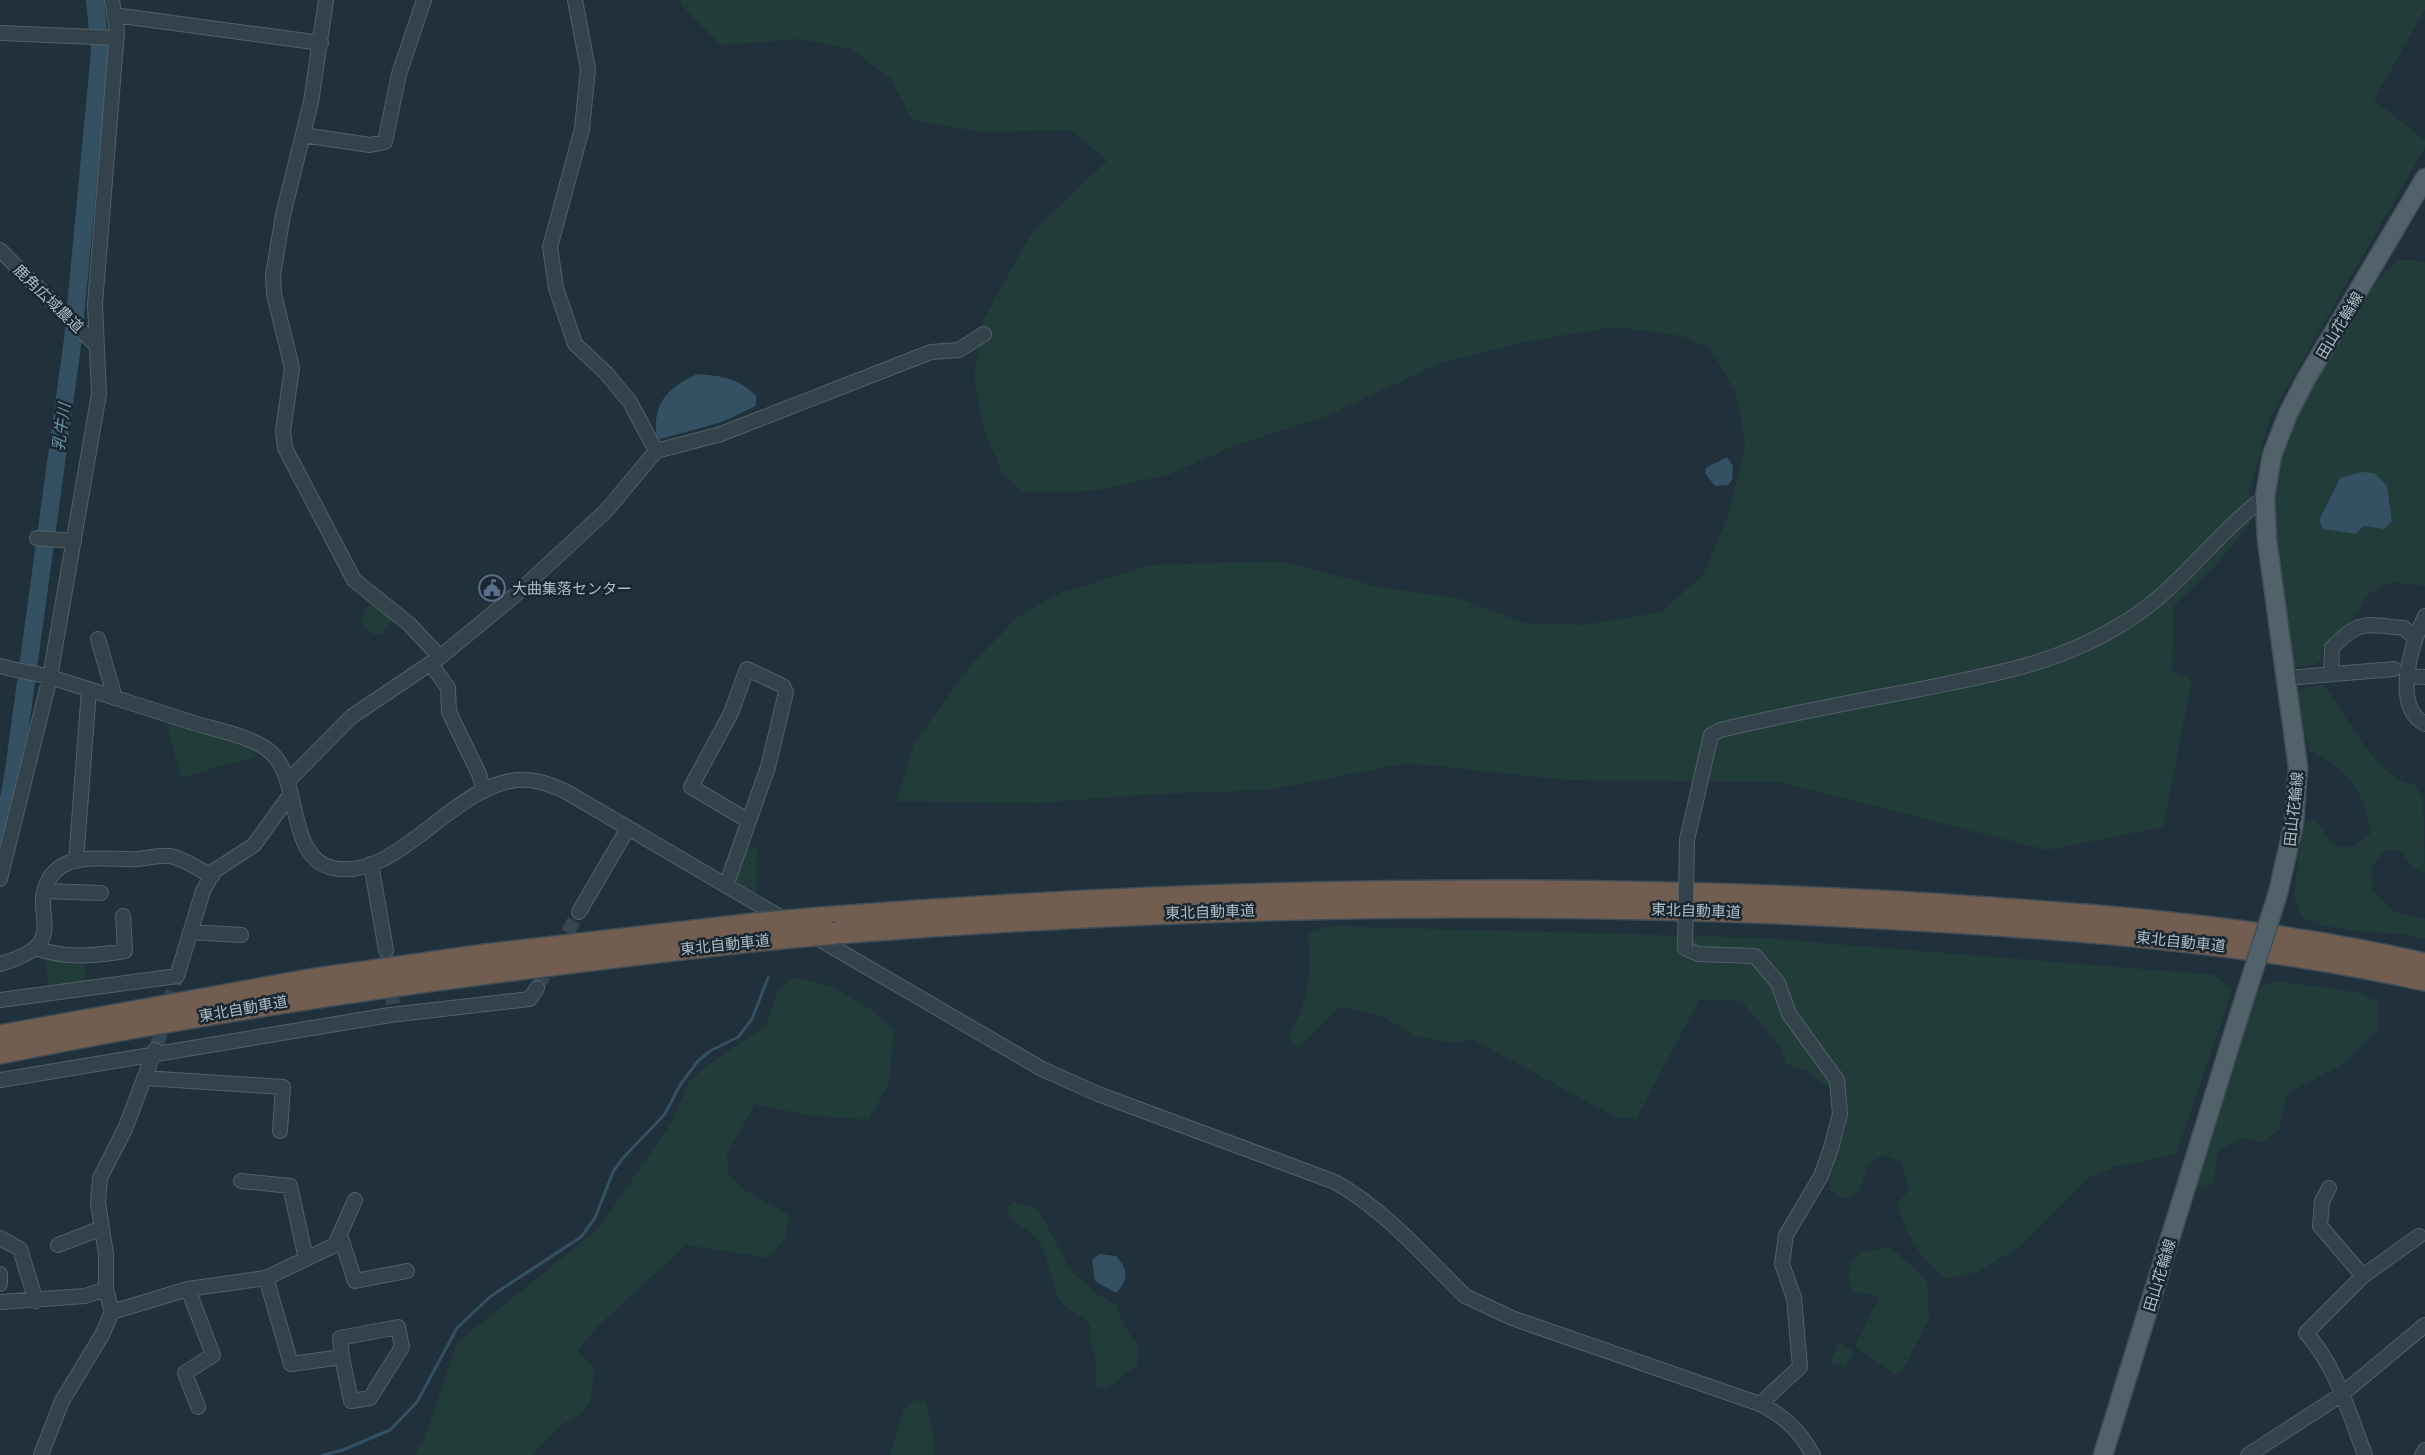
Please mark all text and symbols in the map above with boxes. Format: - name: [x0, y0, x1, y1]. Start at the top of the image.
- street label: 鹿角広域農道: [10, 260, 88, 336]
- street label: 田山花輪線: [2311, 288, 2367, 362]
- water label: 乳牛川: [47, 400, 76, 452]
- public building icon: 大曲集落センター: [477, 573, 507, 603]
- place label: 大曲集落センター: [512, 578, 632, 598]
- street label: 田山花輪線: [2279, 771, 2307, 847]
- street label: 東北自動車道: [1651, 898, 1741, 922]
- street label: 東北自動車道: [1165, 899, 1255, 923]
- street label: 東北自動車道: [2135, 926, 2227, 956]
- street label: 東北自動車道: [679, 929, 771, 959]
- street label: 東北自動車道: [197, 990, 289, 1026]
- street label: 田山花輪線: [2138, 1236, 2180, 1314]

